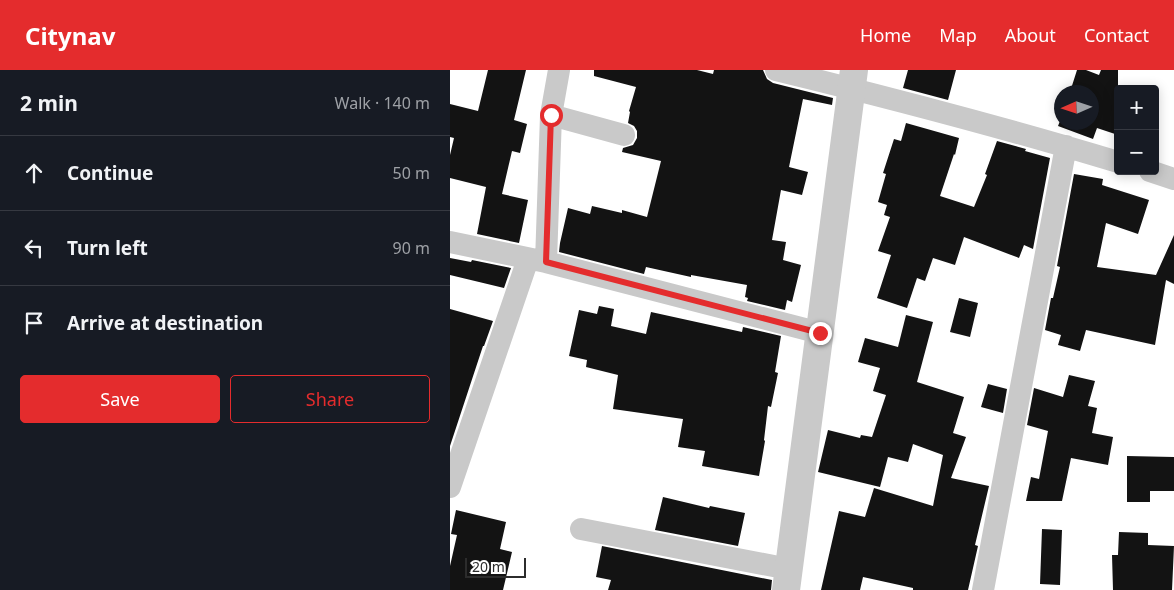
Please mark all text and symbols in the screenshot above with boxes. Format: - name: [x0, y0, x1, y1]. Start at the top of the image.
- text: Citynav: [25, 19, 115, 52]
- text: Home: [860, 23, 911, 47]
- text: Map: [939, 23, 977, 47]
- text: About: [1005, 23, 1056, 47]
- text: Contact: [1084, 23, 1149, 47]
- north arrow: [1054, 85, 1099, 130]
- map controls: [1114, 85, 1159, 175]
- button: +: [1114, 85, 1159, 130]
- text: 2 min: [20, 89, 78, 117]
- text: Walk · 140 m: [335, 92, 430, 114]
- route start: [540, 104, 563, 127]
- button: −: [1114, 130, 1159, 175]
- icon: ahead: [20, 159, 48, 187]
- text: Continue: [67, 160, 153, 186]
- text: 50 m: [393, 162, 430, 184]
- icon: left: [20, 234, 48, 262]
- text: Turn left: [67, 235, 148, 261]
- text: 90 m: [393, 237, 430, 259]
- icon: arrive: [20, 309, 48, 337]
- text: Arrive at destination: [67, 310, 263, 336]
- route end: [809, 322, 832, 345]
- button: Save: [20, 375, 220, 423]
- button: Share: [230, 375, 430, 423]
- scale bar: [465, 555, 526, 578]
- text: 20 m: [472, 557, 505, 576]

